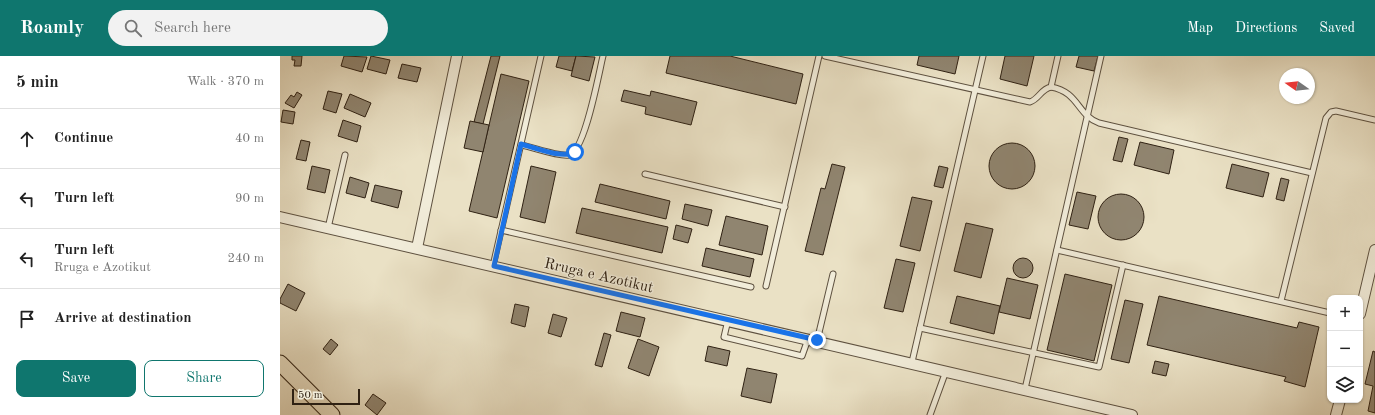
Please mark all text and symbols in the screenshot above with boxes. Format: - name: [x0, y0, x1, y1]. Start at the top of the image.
- search box: [108, 10, 388, 46]
- icon: search: [122, 17, 144, 39]
- text: Roamly: [20, 19, 84, 38]
- text: Search here: [154, 21, 231, 36]
- text: Map: [1187, 21, 1213, 35]
- text: Directions: [1235, 21, 1297, 35]
- text: Saved: [1319, 21, 1355, 35]
- north arrow: [1279, 68, 1315, 104]
- text: 5 min: [16, 74, 59, 91]
- text: Walk · 370 m: [187, 75, 264, 88]
- icon: ahead: [16, 128, 38, 150]
- text: Continue: [54, 131, 113, 146]
- text: 40 m: [235, 132, 264, 145]
- route start: [566, 143, 584, 161]
- icon: left: [16, 188, 38, 210]
- text: Turn left: [54, 191, 114, 206]
- text: 90 m: [235, 192, 264, 205]
- text: Turn left: [54, 243, 114, 258]
- icon: left: [16, 248, 38, 270]
- text: 240 m: [227, 252, 264, 265]
- street label: Rruga e Azotikut: [543, 257, 655, 296]
- text: Rruga e Azotikut: [54, 261, 151, 274]
- map controls: [1327, 295, 1363, 403]
- button: +: [1327, 295, 1363, 331]
- icon: arrive: [16, 308, 38, 330]
- text: Arrive at destination: [54, 311, 192, 326]
- route end: [808, 331, 826, 349]
- button: −: [1327, 331, 1363, 367]
- button: Save: [16, 360, 136, 397]
- button: Share: [144, 360, 264, 397]
- button: layers: [1327, 367, 1363, 403]
- scale bar: [292, 387, 360, 406]
- text: 50 m: [298, 390, 323, 401]

